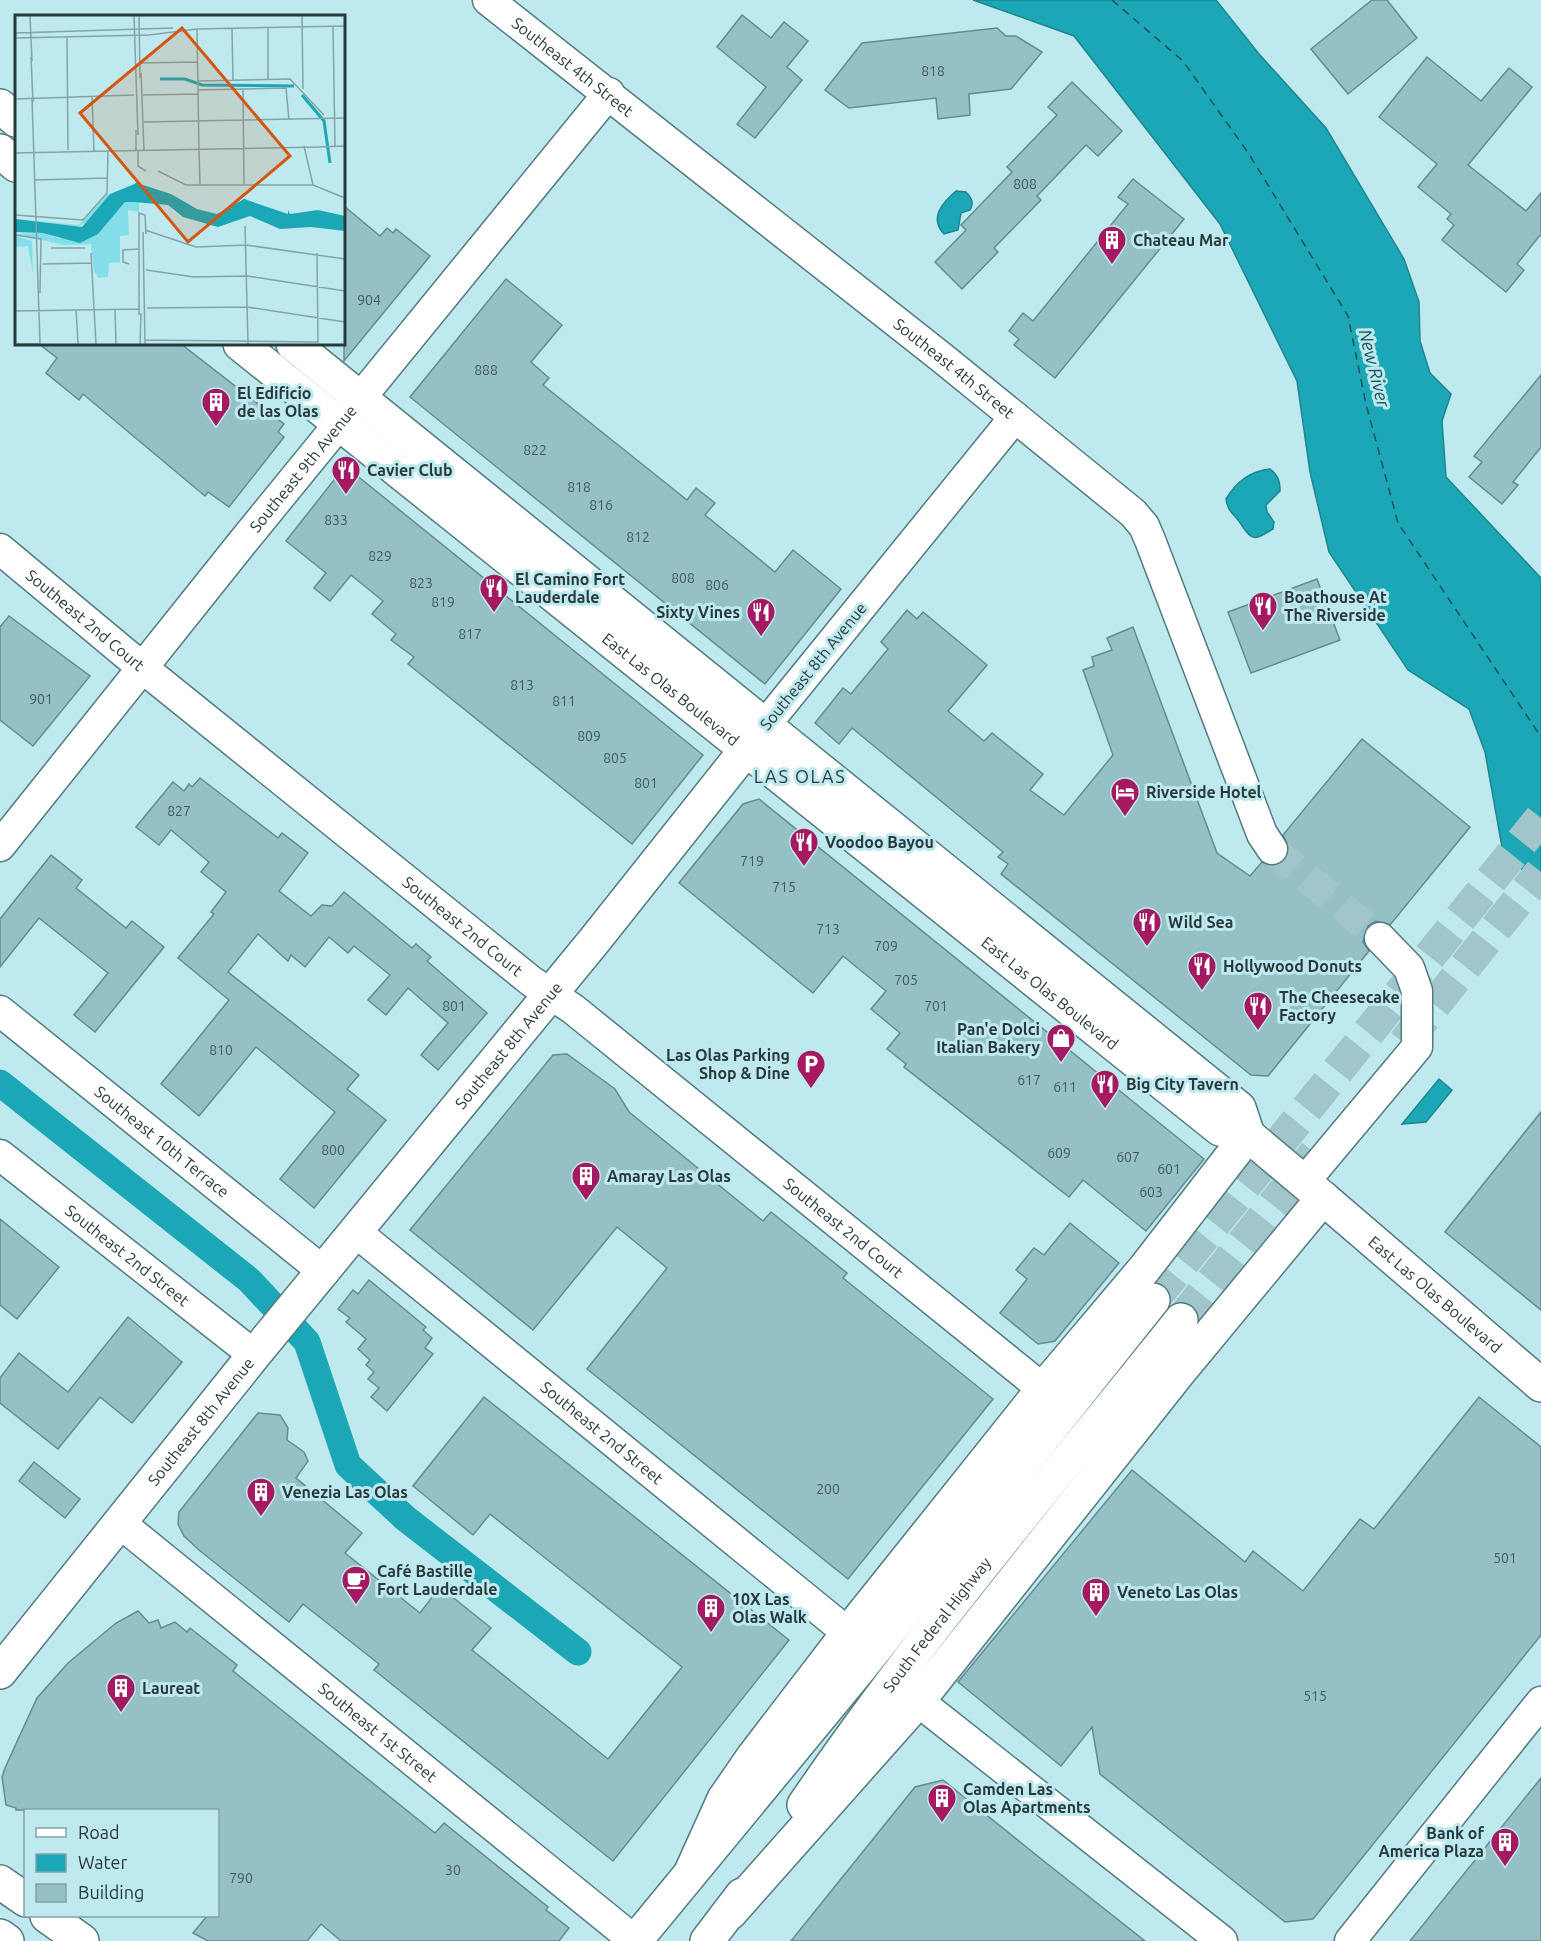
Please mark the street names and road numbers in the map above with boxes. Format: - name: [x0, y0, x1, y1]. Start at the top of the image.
- street label: Southeast 4th Street: [509, 14, 638, 121]
- street label: Southeast 4th Street: [890, 314, 1019, 422]
- street label: Southeast 9th Avenue: [246, 401, 360, 536]
- street label: Southeast 2nd Court: [23, 566, 149, 675]
- street label: Southeast 8th Avenue: [756, 599, 870, 733]
- street label: East Las Olas Boulevard: [599, 629, 743, 749]
- street label: Southeast 2nd Court: [399, 873, 527, 980]
- street label: East Las Olas Boulevard: [978, 933, 1122, 1053]
- street label: Southeast 8th Avenue: [451, 978, 566, 1112]
- street label: Southeast 10th Terrace: [91, 1082, 233, 1201]
- street label: Southeast 2nd Court: [780, 1174, 907, 1282]
- street label: Southeast 2nd Street: [62, 1201, 193, 1310]
- street label: East Las Olas Boulevard: [1365, 1232, 1506, 1356]
- street label: Southeast 8th Avenue: [144, 1354, 257, 1489]
- street label: Southeast 2nd Street: [537, 1378, 667, 1488]
- street label: South Federal Highway: [879, 1554, 995, 1695]
- street label: Southeast 1st Street: [315, 1679, 441, 1786]

